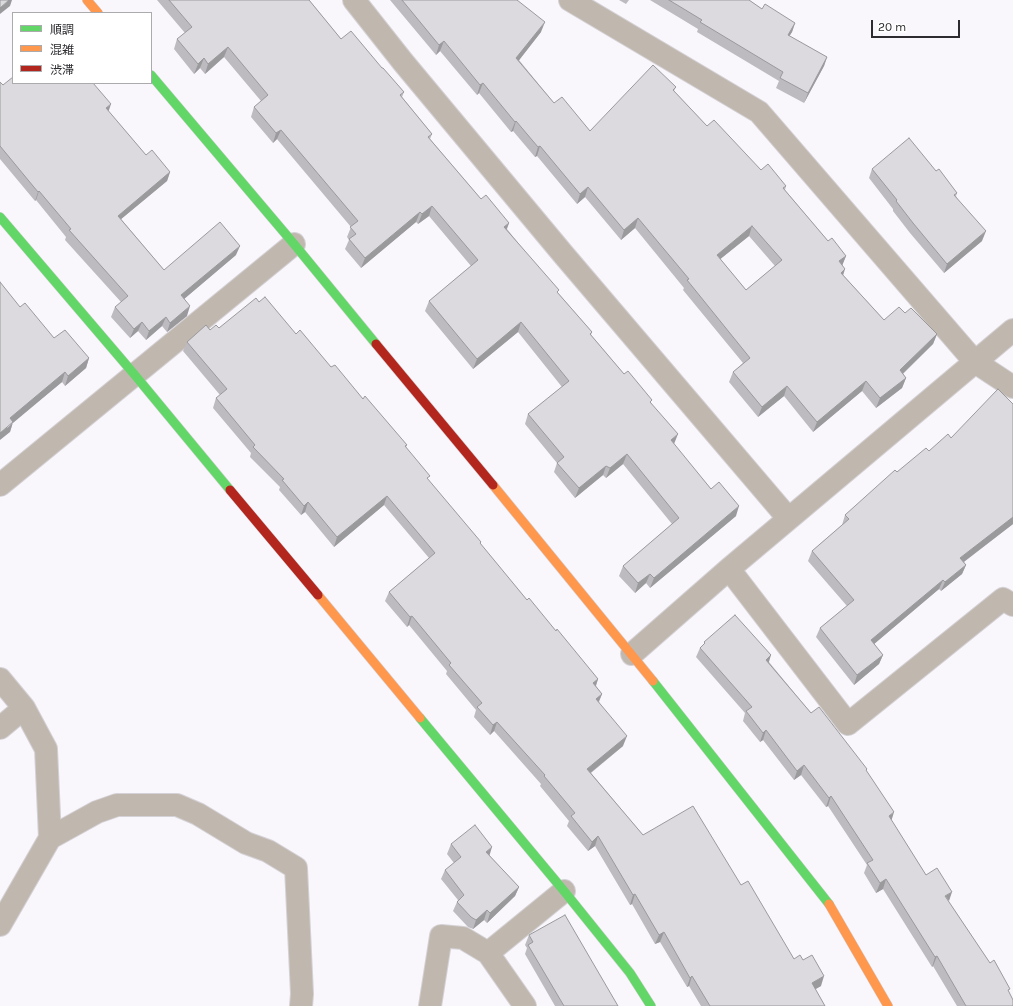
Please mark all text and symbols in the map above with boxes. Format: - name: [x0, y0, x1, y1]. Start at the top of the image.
- legend: [12, 12, 152, 84]
- scale bar: [873, 12, 962, 38]
- text: 20 m: [878, 20, 906, 34]
- text: 順調: [50, 23, 74, 37]
- text: 混雑: [50, 43, 74, 57]
- text: 渋滞: [50, 63, 74, 77]

